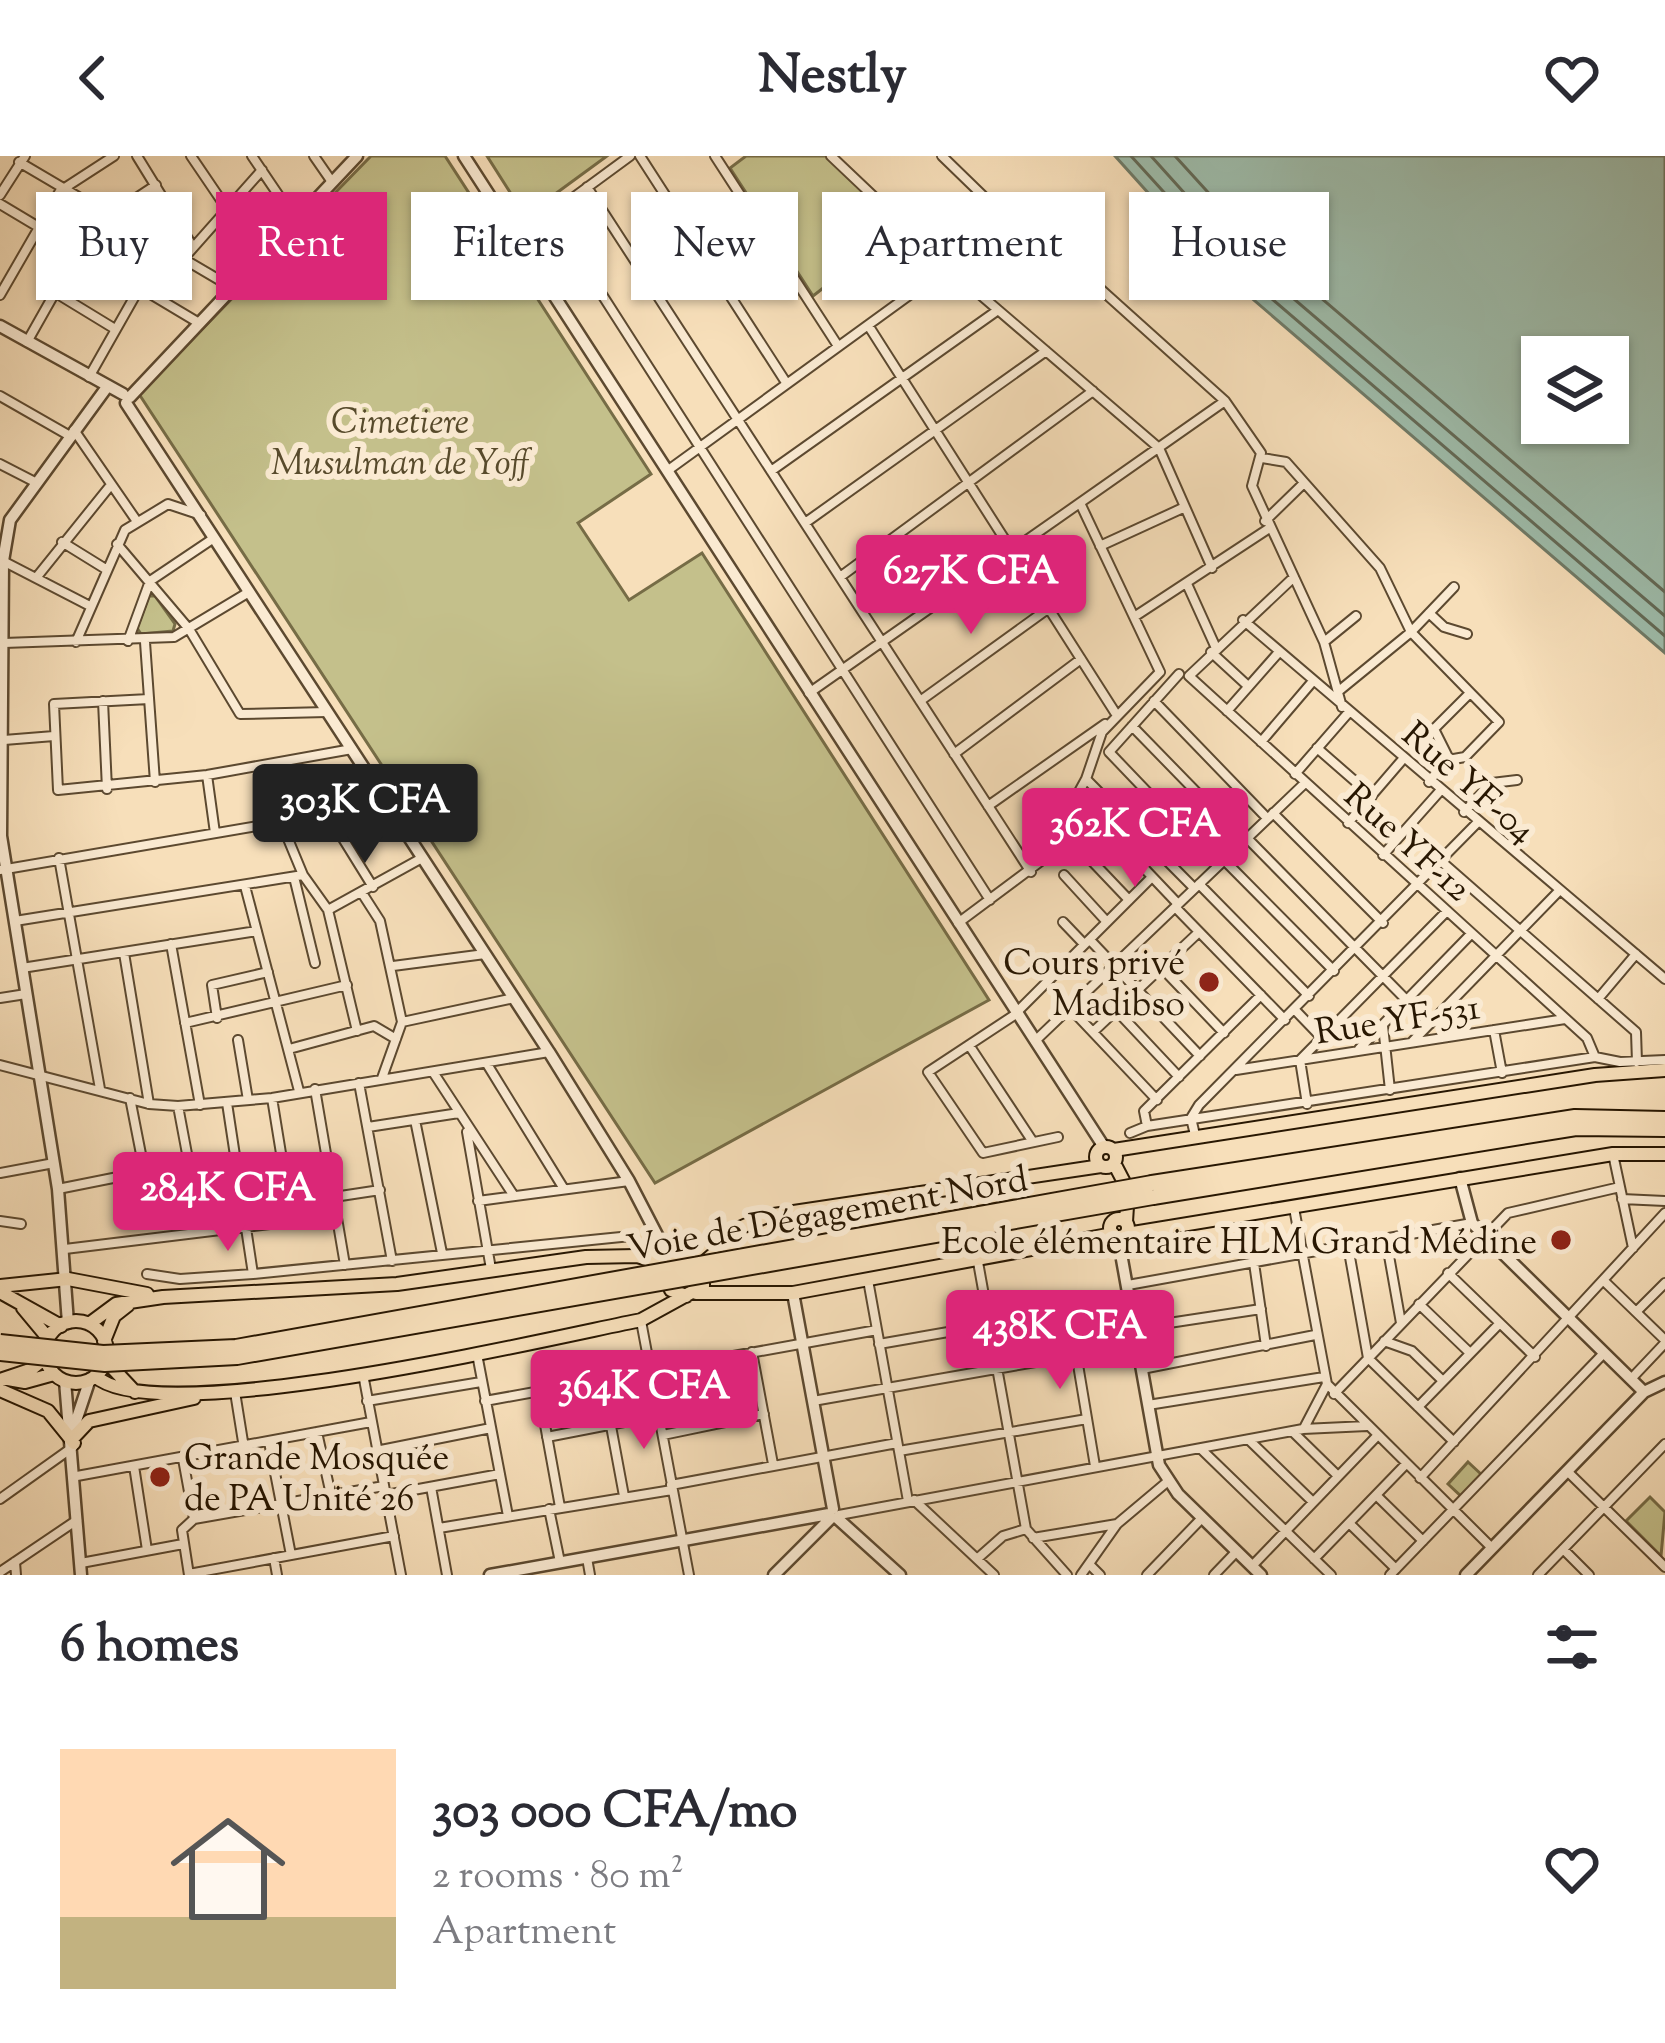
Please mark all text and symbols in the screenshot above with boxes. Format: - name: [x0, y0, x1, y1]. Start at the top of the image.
- text: Nestly: [758, 39, 907, 117]
- icon: back: [60, 45, 126, 111]
- icon: heart: [1539, 45, 1605, 111]
- chip: Buy: [36, 192, 192, 300]
- chip: Rent: [216, 192, 387, 300]
- chip: Filters: [411, 192, 607, 300]
- chip: New: [631, 192, 798, 300]
- chip: Apartment: [822, 192, 1105, 300]
- chip: House: [1129, 192, 1329, 300]
- map controls: [1521, 336, 1629, 444]
- button: layers: [1521, 336, 1629, 444]
- park label: Cimetiere Musulman de Yoff: [271, 398, 532, 491]
- pin: 627K CFA: [847, 535, 1095, 637]
- text: 627K CFA: [883, 546, 1059, 602]
- street label: Rue YF-04: [1389, 711, 1546, 857]
- pin: 303K CFA: [241, 764, 489, 866]
- street label: Rue YF-12: [1331, 772, 1482, 916]
- text: 303K CFA: [280, 775, 450, 831]
- pin: 362K CFA: [1011, 788, 1259, 890]
- text: 362K CFA: [1049, 799, 1221, 855]
- place label: Cours privé Madibso: [1003, 939, 1185, 1032]
- marker: Cours privé Madibso: [1196, 969, 1222, 995]
- street label: Rue YF-531: [1311, 983, 1484, 1061]
- pin: 284K CFA: [104, 1152, 352, 1254]
- street label: Voie de Dégagement Nord: [623, 1155, 1032, 1277]
- text: 284K CFA: [140, 1163, 316, 1219]
- place label: Ecole élémentaire HLM Grand Médine: [941, 1218, 1537, 1270]
- marker: Ecole élémentaire HLM Grand Médine: [1548, 1227, 1574, 1253]
- pin: 438K CFA: [936, 1290, 1184, 1392]
- text: 438K CFA: [973, 1301, 1147, 1357]
- pin: 364K CFA: [520, 1350, 768, 1452]
- text: 364K CFA: [558, 1361, 730, 1417]
- place label: Grande Mosquée de PA Unité 26: [184, 1434, 449, 1527]
- marker: Grande Mosquée de PA Unité 26: [147, 1464, 173, 1490]
- text: 6 homes: [60, 1611, 239, 1684]
- icon: filters: [1539, 1614, 1605, 1680]
- text: 303 000 CFA/mo: [432, 1777, 797, 1850]
- icon: home: [156, 1797, 300, 1941]
- icon: heart: [1539, 1836, 1605, 1902]
- text: 2 rooms · 80 m²: [432, 1850, 684, 1906]
- text: Apartment: [432, 1906, 616, 1962]

